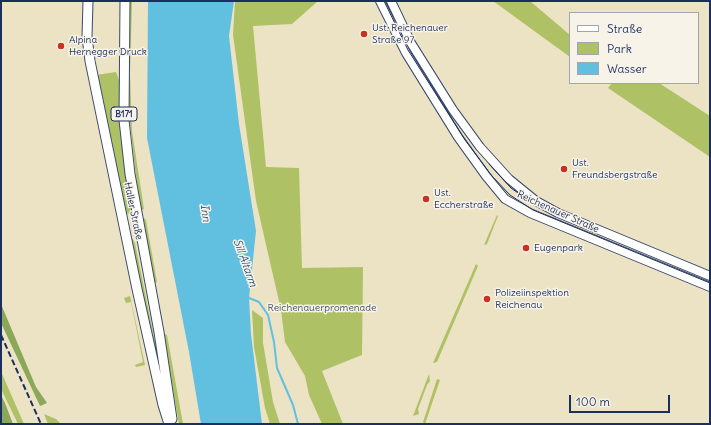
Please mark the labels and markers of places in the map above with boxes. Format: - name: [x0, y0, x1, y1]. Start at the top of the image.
- place label: Ust. Reichenauer Straße 97: [372, 22, 448, 46]
- marker: Ust. Reichenauer Straße 97: [359, 29, 369, 39]
- place label: Alpina Hernegger Druck: [69, 34, 147, 58]
- marker: Alpina Hernegger Druck: [56, 41, 66, 51]
- place label: Ust. Freundsbergstraße: [572, 157, 657, 180]
- marker: Ust. Freundsbergstraße: [559, 164, 569, 174]
- place label: Ust. Eccherstraße: [434, 187, 493, 210]
- marker: Ust. Eccherstraße: [421, 194, 431, 204]
- place label: Eugenpark: [534, 242, 583, 254]
- marker: Eugenpark: [521, 243, 531, 253]
- place label: Polizeiinspektion Reichenau: [495, 287, 569, 310]
- marker: Polizeiinspektion Reichenau: [482, 294, 492, 304]

